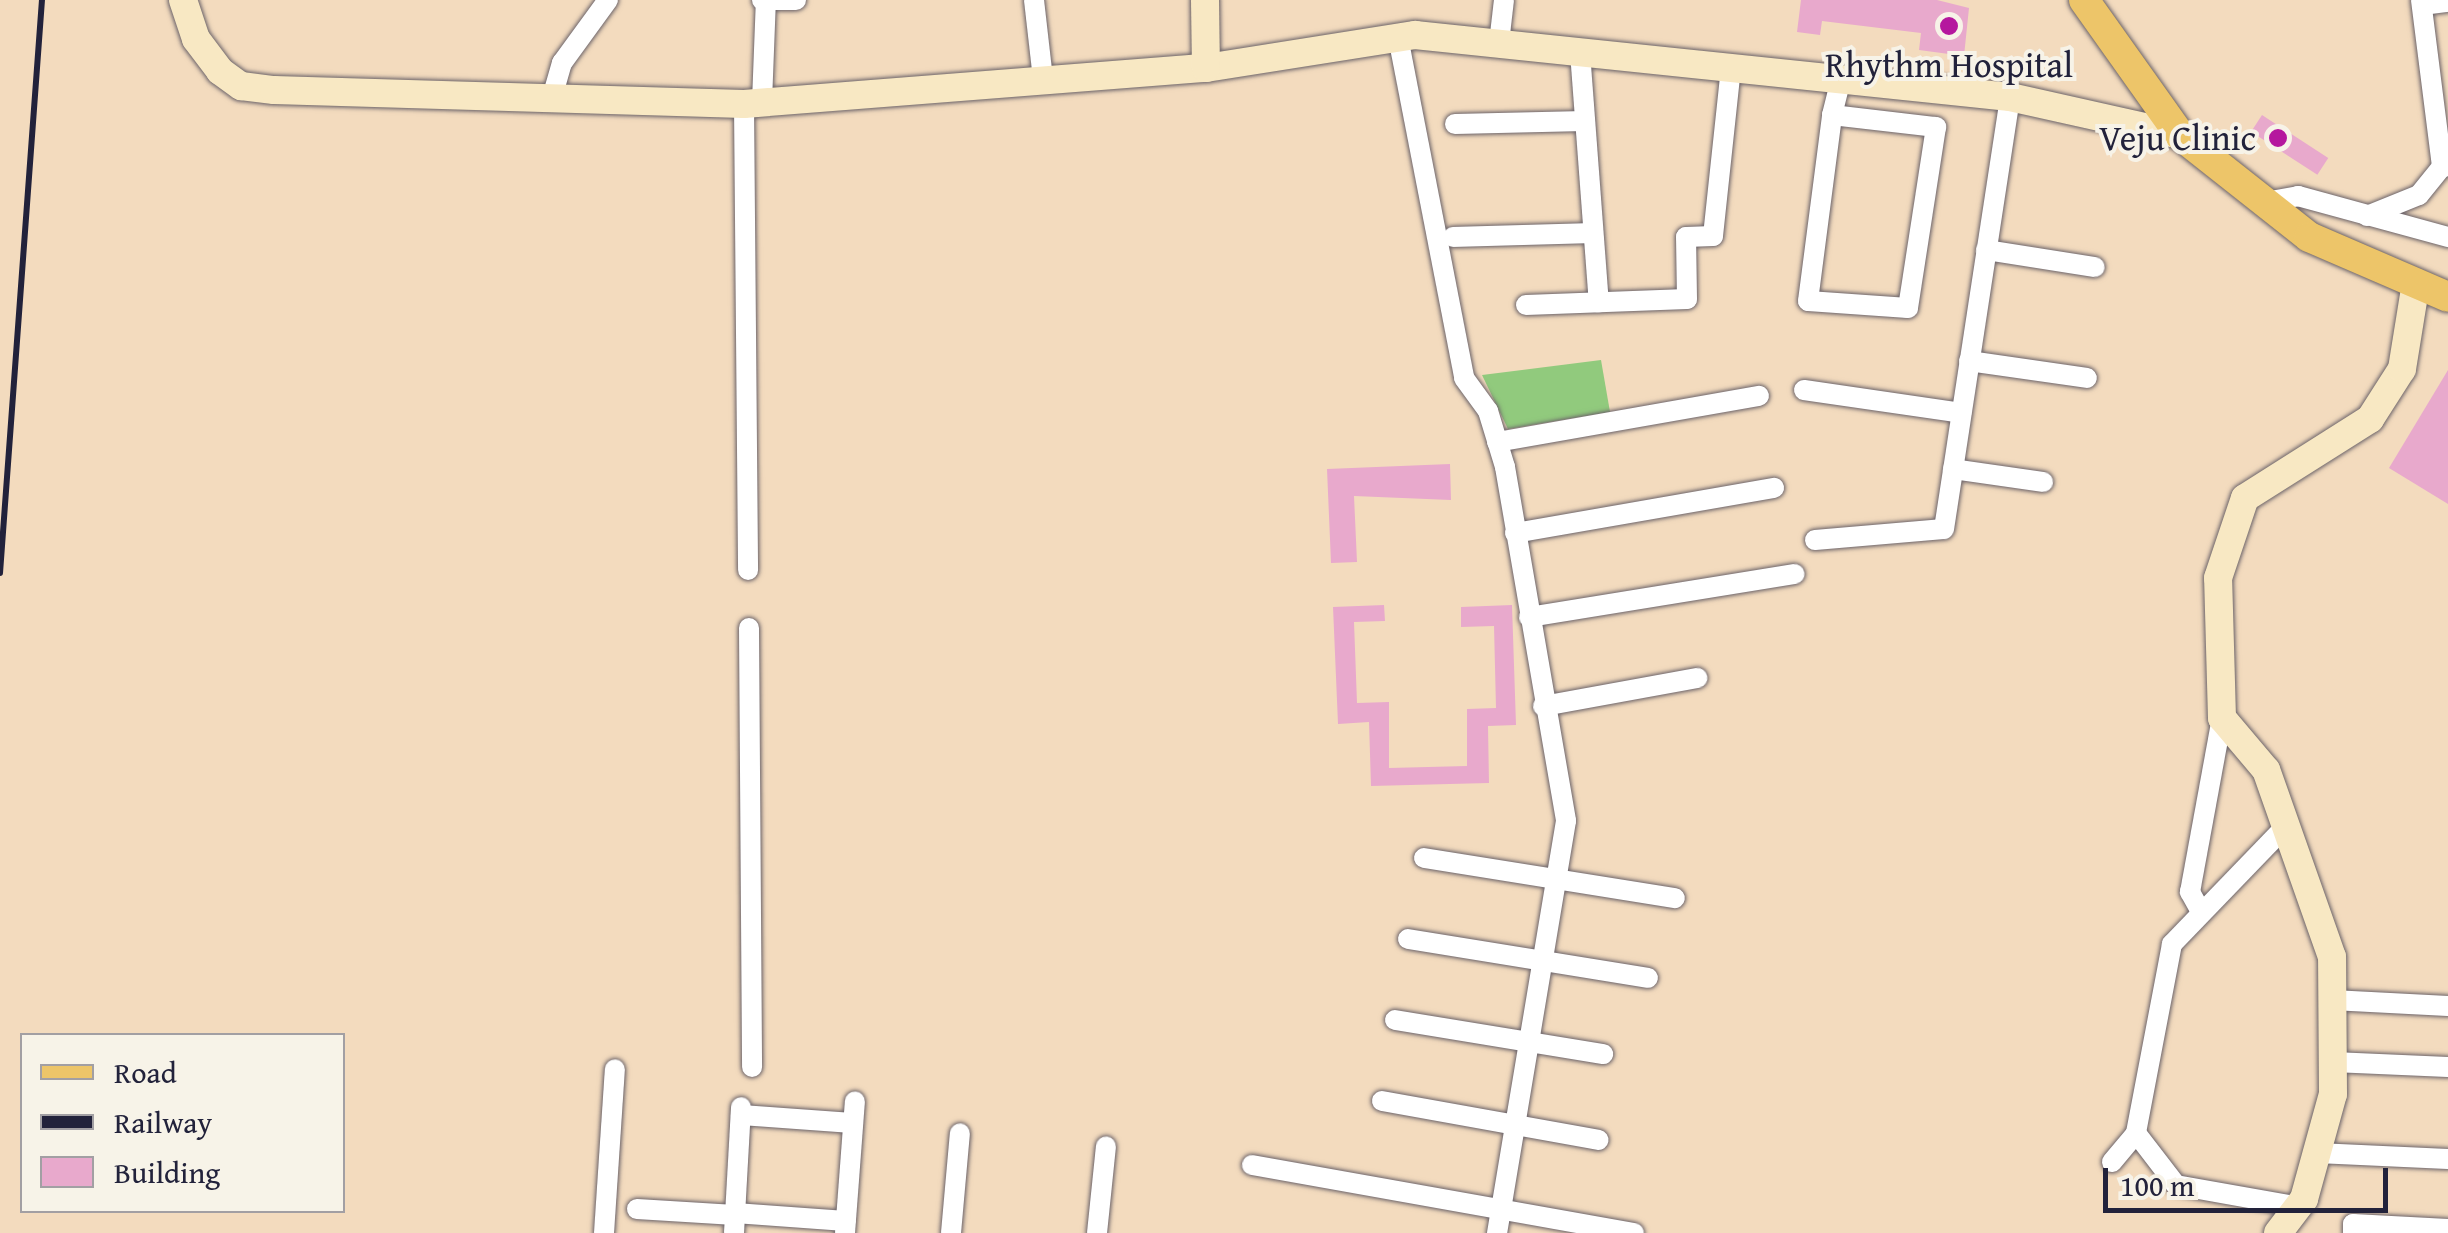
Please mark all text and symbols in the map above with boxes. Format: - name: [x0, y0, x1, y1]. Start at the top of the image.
- marker: Rhythm Hospital: [1936, 13, 1962, 39]
- place label: Rhythm Hospital: [1825, 44, 2073, 86]
- place label: Veju Clinic: [2099, 117, 2256, 159]
- marker: Veju Clinic: [2265, 125, 2291, 151]
- legend: [20, 1033, 345, 1213]
- text: Road: [114, 1050, 177, 1094]
- text: Railway: [114, 1100, 212, 1144]
- scale bar: [2108, 1148, 2393, 1210]
- text: Building: [114, 1150, 220, 1194]
- text: 100 m: [2120, 1163, 2194, 1207]

